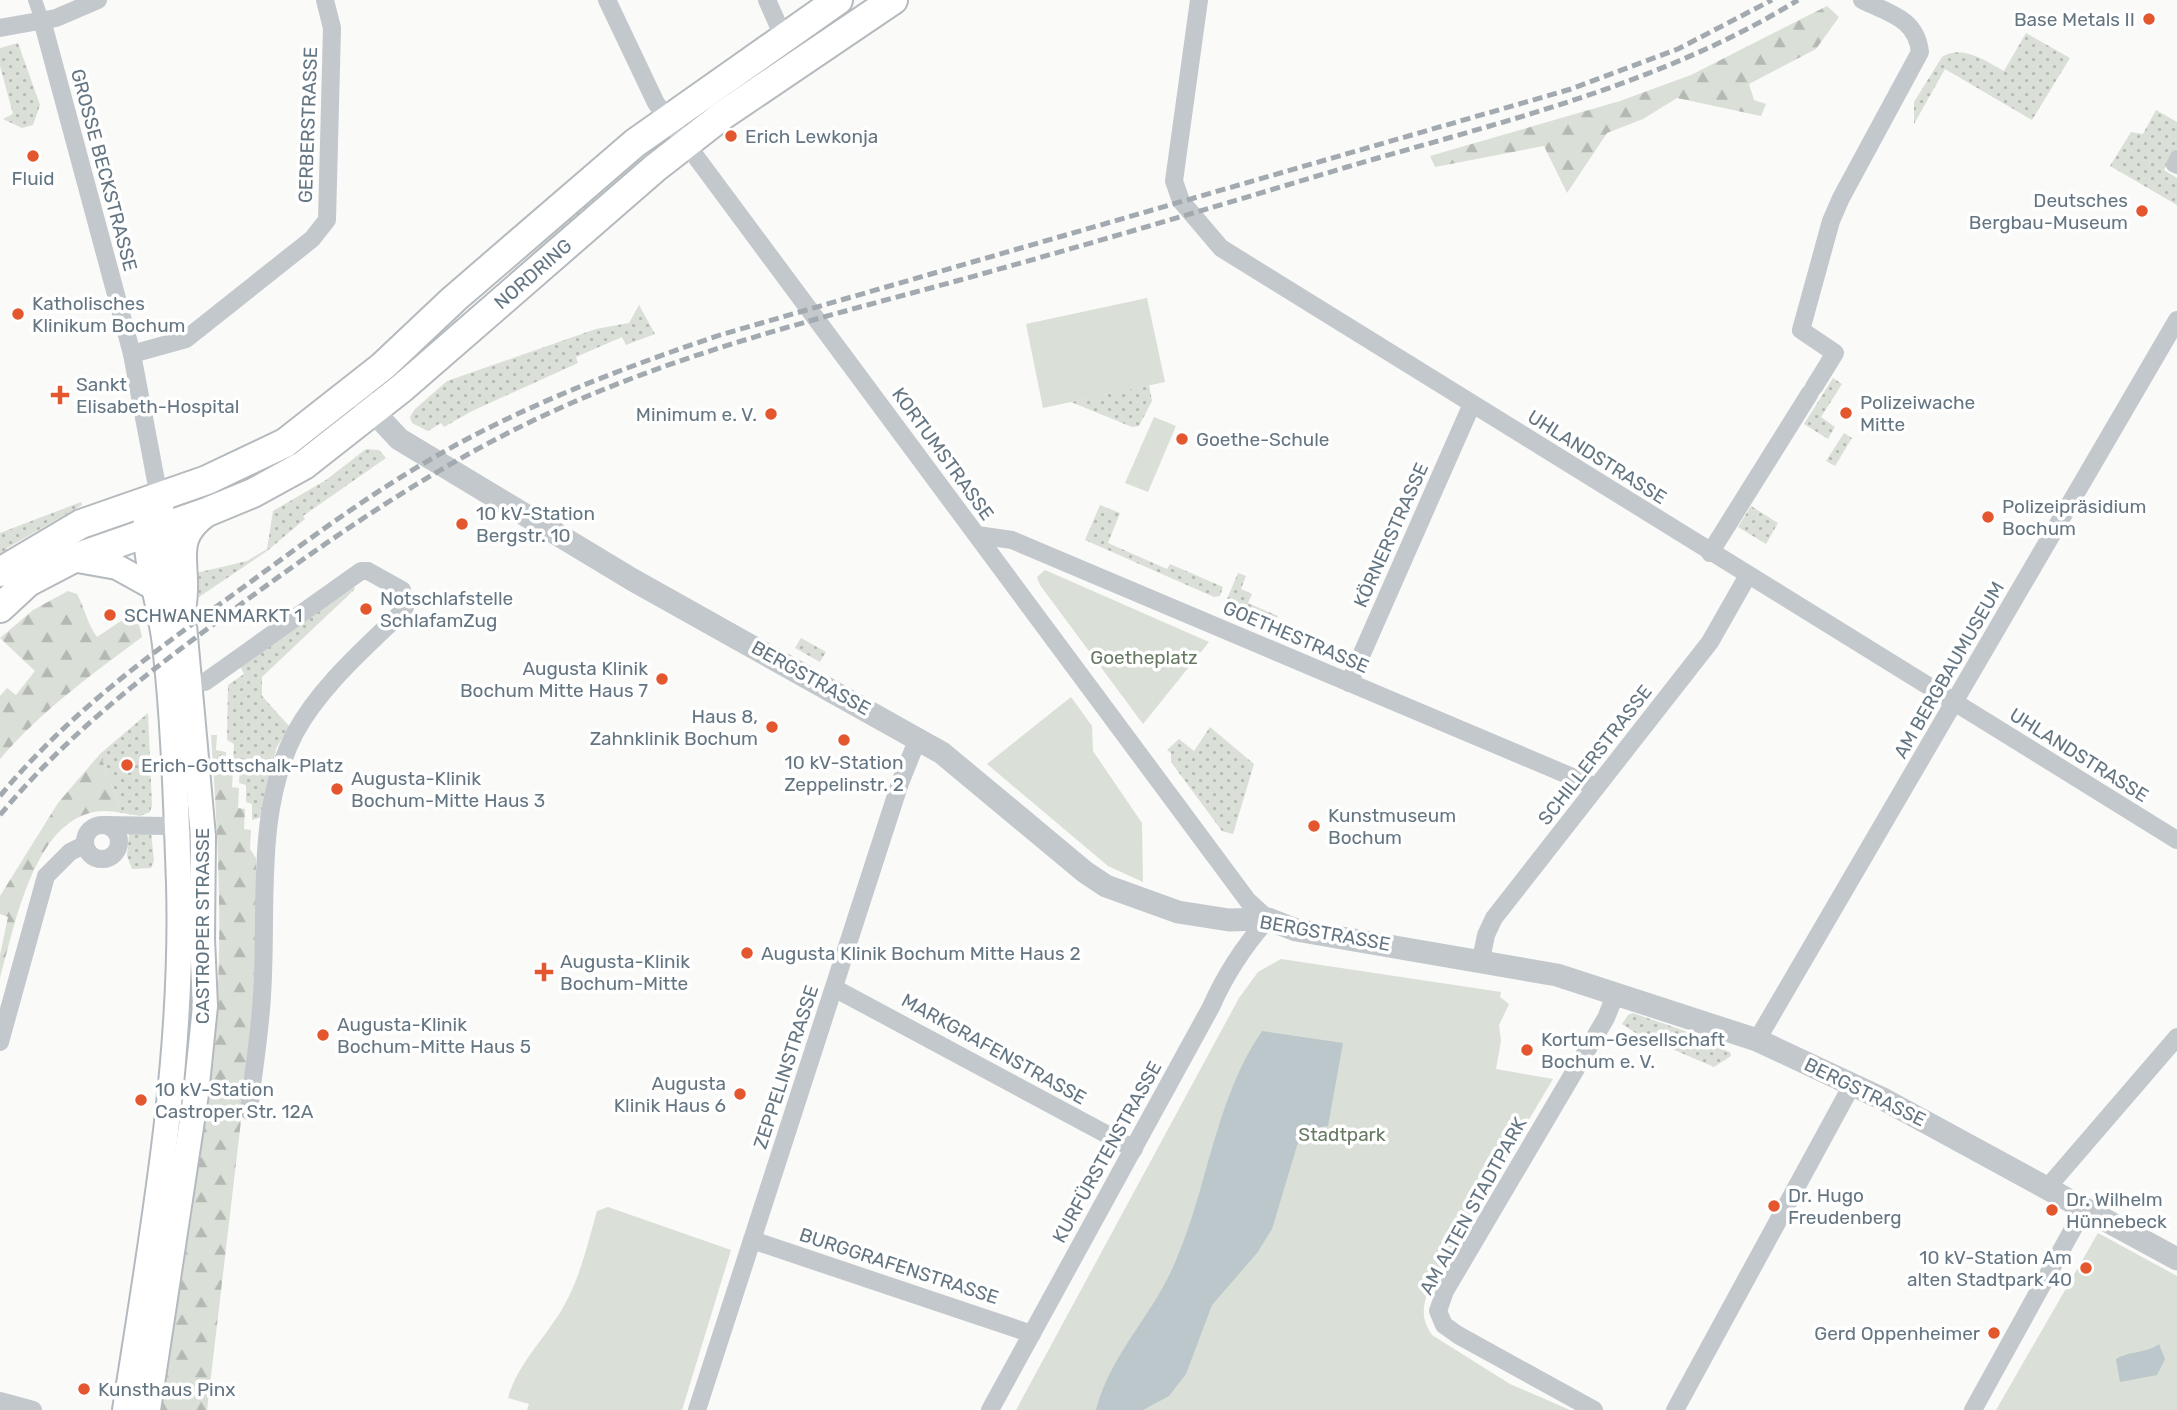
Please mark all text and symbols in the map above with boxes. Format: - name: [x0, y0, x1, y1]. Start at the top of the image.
- place label: Base Metals II: [2014, 8, 2135, 31]
- marker: Base Metals II: [2141, 11, 2157, 27]
- street label: GERBERSTRASSE: [294, 46, 322, 204]
- street label: GROSSE BECKSTRASSE: [66, 66, 142, 274]
- place label: Erich Lewkonja: [745, 125, 878, 148]
- marker: Erich Lewkonja: [723, 128, 739, 144]
- marker: Fluid: [25, 148, 41, 164]
- place label: Fluid: [11, 167, 55, 190]
- place label: Deutsches Bergbau-Museum: [1969, 189, 2128, 234]
- marker: Deutsches Bergbau-Museum: [2134, 203, 2150, 219]
- street label: NORDRING: [489, 234, 577, 314]
- place label: Katholisches Klinikum Bochum: [32, 292, 186, 337]
- marker: Katholisches Klinikum Bochum: [10, 306, 26, 322]
- place label: Sankt Elisabeth-Hospital: [76, 373, 239, 418]
- street label: KORTUMSTRASSE: [887, 383, 999, 525]
- marker: Sankt Elisabeth-Hospital: [50, 385, 70, 405]
- place label: Polizeiwache Mitte: [1860, 391, 1975, 436]
- place label: Minimum e. V.: [636, 403, 757, 426]
- street label: UHLANDSTRASSE: [1523, 405, 1671, 509]
- marker: Polizeiwache Mitte: [1838, 405, 1854, 421]
- marker: Minimum e. V.: [763, 406, 779, 422]
- place label: Goethe-Schule: [1196, 428, 1330, 451]
- marker: Goethe-Schule: [1174, 431, 1190, 447]
- street label: KÖRNERSTRASSE: [1349, 459, 1433, 611]
- place label: Polizeipräsidium Bochum: [2002, 495, 2146, 540]
- place label: 10 kV-Station Bergstr. 10: [476, 502, 595, 547]
- marker: Polizeipräsidium Bochum: [1980, 509, 1996, 525]
- marker: 10 kV-Station Bergstr. 10: [454, 516, 470, 532]
- street label: AM BERGBAUMUSEUM: [1889, 577, 2009, 763]
- place label: Notschlafstelle SchlafamZug: [380, 587, 513, 632]
- street label: GOETHESTRASSE: [1220, 596, 1372, 678]
- marker: Notschlafstelle SchlafamZug: [358, 601, 374, 617]
- place label: SCHWANENMARKT 1: [124, 604, 302, 627]
- marker: SCHWANENMARKT 1: [102, 607, 118, 623]
- street label: BERGSTRASSE: [748, 636, 874, 720]
- park label: Goetheplatz: [1090, 646, 1198, 669]
- place label: Augusta Klinik Bochum Mitte Haus 7: [460, 657, 648, 702]
- marker: Augusta Klinik Bochum Mitte Haus 7: [654, 671, 670, 687]
- street label: SCHILLERSTRASSE: [1533, 680, 1657, 830]
- street label: UHLANDSTRASSE: [2005, 703, 2153, 807]
- place label: Haus 8, Zahnklinik Bochum: [590, 705, 758, 750]
- marker: Haus 8, Zahnklinik Bochum: [764, 719, 780, 735]
- marker: 10 kV-Station Zeppelinstr. 2: [836, 732, 852, 748]
- place label: 10 kV-Station Zeppelinstr. 2: [784, 751, 904, 796]
- place label: Erich-Gottschalk-Platz: [141, 754, 343, 777]
- marker: Erich-Gottschalk-Platz: [119, 757, 135, 773]
- place label: Augusta-Klinik Bochum-Mitte Haus 3: [351, 767, 545, 812]
- marker: Augusta-Klinik Bochum-Mitte Haus 3: [329, 781, 345, 797]
- place label: Kunstmuseum Bochum: [1328, 804, 1456, 849]
- marker: Kunstmuseum Bochum: [1306, 818, 1322, 834]
- street label: CASTROPER STRASSE: [191, 828, 214, 1024]
- street label: BERGSTRASSE: [1258, 910, 1392, 956]
- place label: Augusta Klinik Bochum Mitte Haus 2: [761, 942, 1081, 965]
- marker: Augusta Klinik Bochum Mitte Haus 2: [739, 945, 755, 961]
- place label: Augusta-Klinik Bochum-Mitte: [560, 950, 690, 995]
- marker: Augusta-Klinik Bochum-Mitte: [534, 962, 554, 982]
- street label: ZEPPELINSTRASSE: [749, 982, 823, 1152]
- street label: MARKGRAFENSTRASSE: [898, 989, 1090, 1109]
- place label: Augusta-Klinik Bochum-Mitte Haus 5: [337, 1013, 531, 1058]
- marker: Augusta-Klinik Bochum-Mitte Haus 5: [315, 1027, 331, 1043]
- place label: Kortum-Gesellschaft Bochum e. V.: [1541, 1028, 1726, 1073]
- marker: Kortum-Gesellschaft Bochum e. V.: [1519, 1042, 1535, 1058]
- street label: BERGSTRASSE: [1800, 1053, 1930, 1131]
- street label: KURFÜRSTENSTRASSE: [1047, 1057, 1167, 1247]
- place label: Augusta Klinik Haus 6: [614, 1072, 726, 1117]
- place label: 10 kV-Station Castroper Str. 12A: [155, 1078, 314, 1123]
- marker: Augusta Klinik Haus 6: [732, 1086, 748, 1102]
- marker: 10 kV-Station Castroper Str. 12A: [133, 1092, 149, 1108]
- street label: AM ALTEN STADTPARK: [1415, 1113, 1532, 1299]
- park label: Stadtpark: [1298, 1123, 1386, 1146]
- place label: Dr. Hugo Freudenberg: [1788, 1184, 1902, 1229]
- place label: Dr. Wilhelm Hünnebeck: [2066, 1188, 2167, 1233]
- marker: Dr. Hugo Freudenberg: [1766, 1198, 1782, 1214]
- marker: Dr. Wilhelm Hünnebeck: [2044, 1202, 2060, 1218]
- street label: BURGGRAFENSTRASSE: [796, 1223, 1002, 1309]
- place label: 10 kV-Station Am alten Stadtpark 40: [1907, 1246, 2072, 1291]
- marker: 10 kV-Station Am alten Stadtpark 40: [2078, 1260, 2094, 1276]
- place label: Gerd Oppenheimer: [1814, 1322, 1981, 1345]
- marker: Gerd Oppenheimer: [1986, 1325, 2002, 1341]
- place label: Kunsthaus Pinx: [98, 1378, 235, 1401]
- marker: Kunsthaus Pinx: [76, 1381, 92, 1397]

